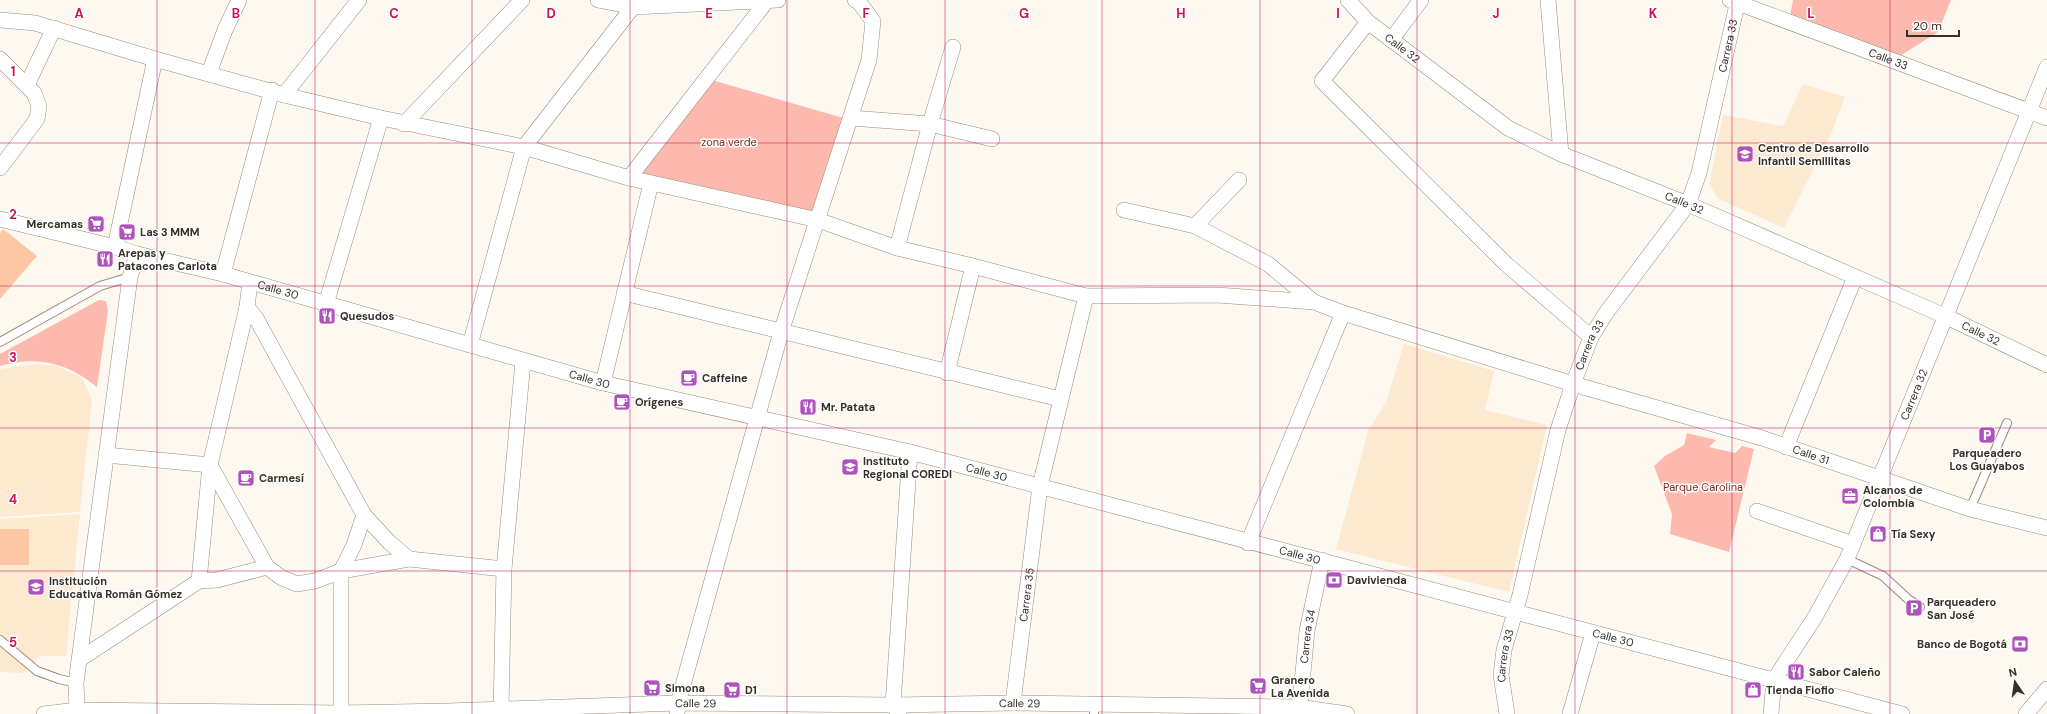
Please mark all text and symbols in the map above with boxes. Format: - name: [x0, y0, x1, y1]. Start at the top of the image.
- text: A: [74, 5, 84, 22]
- text: B: [232, 5, 240, 22]
- text: C: [389, 5, 399, 22]
- text: D: [546, 5, 556, 22]
- text: E: [705, 5, 713, 22]
- text: F: [862, 5, 870, 22]
- text: G: [1019, 5, 1029, 22]
- text: H: [1176, 5, 1186, 22]
- text: I: [1336, 5, 1340, 22]
- text: J: [1492, 5, 1500, 22]
- text: K: [1649, 5, 1658, 22]
- text: L: [1807, 5, 1815, 22]
- scale bar: [1907, 12, 1959, 38]
- street label: Carrera 33: [1715, 18, 1740, 74]
- text: 20 m: [1913, 18, 1942, 34]
- street label: Calle 32: [1382, 30, 1423, 66]
- street label: Calle 33: [1867, 45, 1910, 73]
- text: 1: [11, 63, 15, 80]
- park label: zona verde: [701, 135, 757, 149]
- place label: Centro de Desarrollo Infantil Semillitas: [1758, 141, 1870, 168]
- school or university icon: Centro de Desarrollo Infantil Semillitas: [1735, 144, 1755, 164]
- street label: Calle 32: [1663, 189, 1706, 217]
- text: 2: [9, 206, 17, 223]
- supermarket icon: Mercamas: [86, 214, 106, 234]
- place label: Mercamas: [26, 217, 83, 231]
- supermarket icon: Las 3 MMM: [117, 222, 137, 242]
- place label: Las 3 MMM: [140, 225, 199, 239]
- place label: Arepas y Patacones Carlota: [118, 246, 217, 273]
- restaurant icon: Arepas y Patacones Carlota: [95, 249, 115, 269]
- street label: Calle 30: [256, 277, 300, 302]
- restaurant icon: Quesudos: [317, 306, 337, 326]
- place label: Quesudos: [340, 309, 395, 323]
- street label: Carrera 33: [1572, 317, 1607, 372]
- street label: Calle 32: [1959, 318, 2002, 348]
- text: 3: [9, 349, 17, 366]
- street label: Calle 30: [567, 367, 611, 391]
- street label: Carrera 32: [1897, 367, 1930, 422]
- cafe icon: Caffeine: [679, 368, 699, 388]
- place label: Caffeine: [702, 371, 748, 385]
- cafe icon: Orígenes: [612, 392, 632, 412]
- place label: Orígenes: [635, 395, 683, 409]
- restaurant icon: Mr. Patata: [798, 397, 818, 417]
- place label: Mr. Patata: [821, 400, 875, 414]
- parking icon: Parqueadero Los Guayabos: [1977, 425, 1997, 445]
- street label: Calle 31: [1791, 442, 1831, 467]
- place label: Parqueadero Los Guayabos: [1949, 446, 2025, 473]
- place label: Instituto Regional COREDI: [863, 454, 952, 481]
- school or university icon: Instituto Regional COREDI: [840, 457, 860, 477]
- street label: Calle 30: [965, 460, 1009, 484]
- cafe icon: Carmesí: [236, 468, 256, 488]
- place label: Carmesí: [259, 471, 304, 485]
- park label: Parque Carolina: [1663, 480, 1743, 494]
- place label: Alcanos de Colombia: [1863, 483, 1923, 510]
- office icon: Alcanos de Colombia: [1840, 486, 1860, 506]
- text: 4: [9, 491, 17, 508]
- shop icon: Tía Sexy: [1868, 524, 1888, 544]
- place label: Tía Sexy: [1891, 527, 1936, 541]
- street label: Calle 30: [1278, 543, 1322, 567]
- street label: Carrera 35: [1016, 567, 1037, 623]
- bank icon: Davivienda: [1324, 570, 1344, 590]
- place label: Davivienda: [1347, 573, 1407, 587]
- place label: Institución Educativa Román Gómez: [49, 574, 182, 601]
- school or university icon: Institución Educativa Román Gómez: [26, 577, 46, 597]
- place label: Parqueadero San José: [1927, 595, 1997, 622]
- parking icon: Parqueadero San José: [1904, 598, 1924, 618]
- street label: Carrera 34: [1297, 608, 1318, 664]
- street label: Calle 30: [1591, 626, 1635, 650]
- street label: Carrera 33: [1494, 627, 1517, 683]
- text: 5: [9, 634, 17, 651]
- bank icon: Banco de Bogotá: [2010, 634, 2030, 654]
- place label: Banco de Bogotá: [1917, 637, 2007, 651]
- restaurant icon: Sabor Caleño: [1786, 662, 1806, 682]
- north arrow: [1995, 662, 2035, 702]
- place label: Sabor Caleño: [1809, 665, 1881, 679]
- text: N: [2007, 665, 2018, 680]
- place label: Granero La Avenida: [1271, 673, 1329, 700]
- supermarket icon: Granero La Avenida: [1248, 676, 1268, 696]
- supermarket icon: Simona: [642, 678, 662, 698]
- supermarket icon: D1: [722, 680, 742, 700]
- shop icon: Tienda Fiofio: [1743, 680, 1763, 700]
- place label: Simona: [665, 681, 705, 695]
- place label: D1: [745, 683, 757, 697]
- place label: Tienda Fiofio: [1766, 683, 1835, 697]
- street label: Calle 29: [675, 696, 716, 710]
- street label: Calle 29: [999, 696, 1040, 710]

